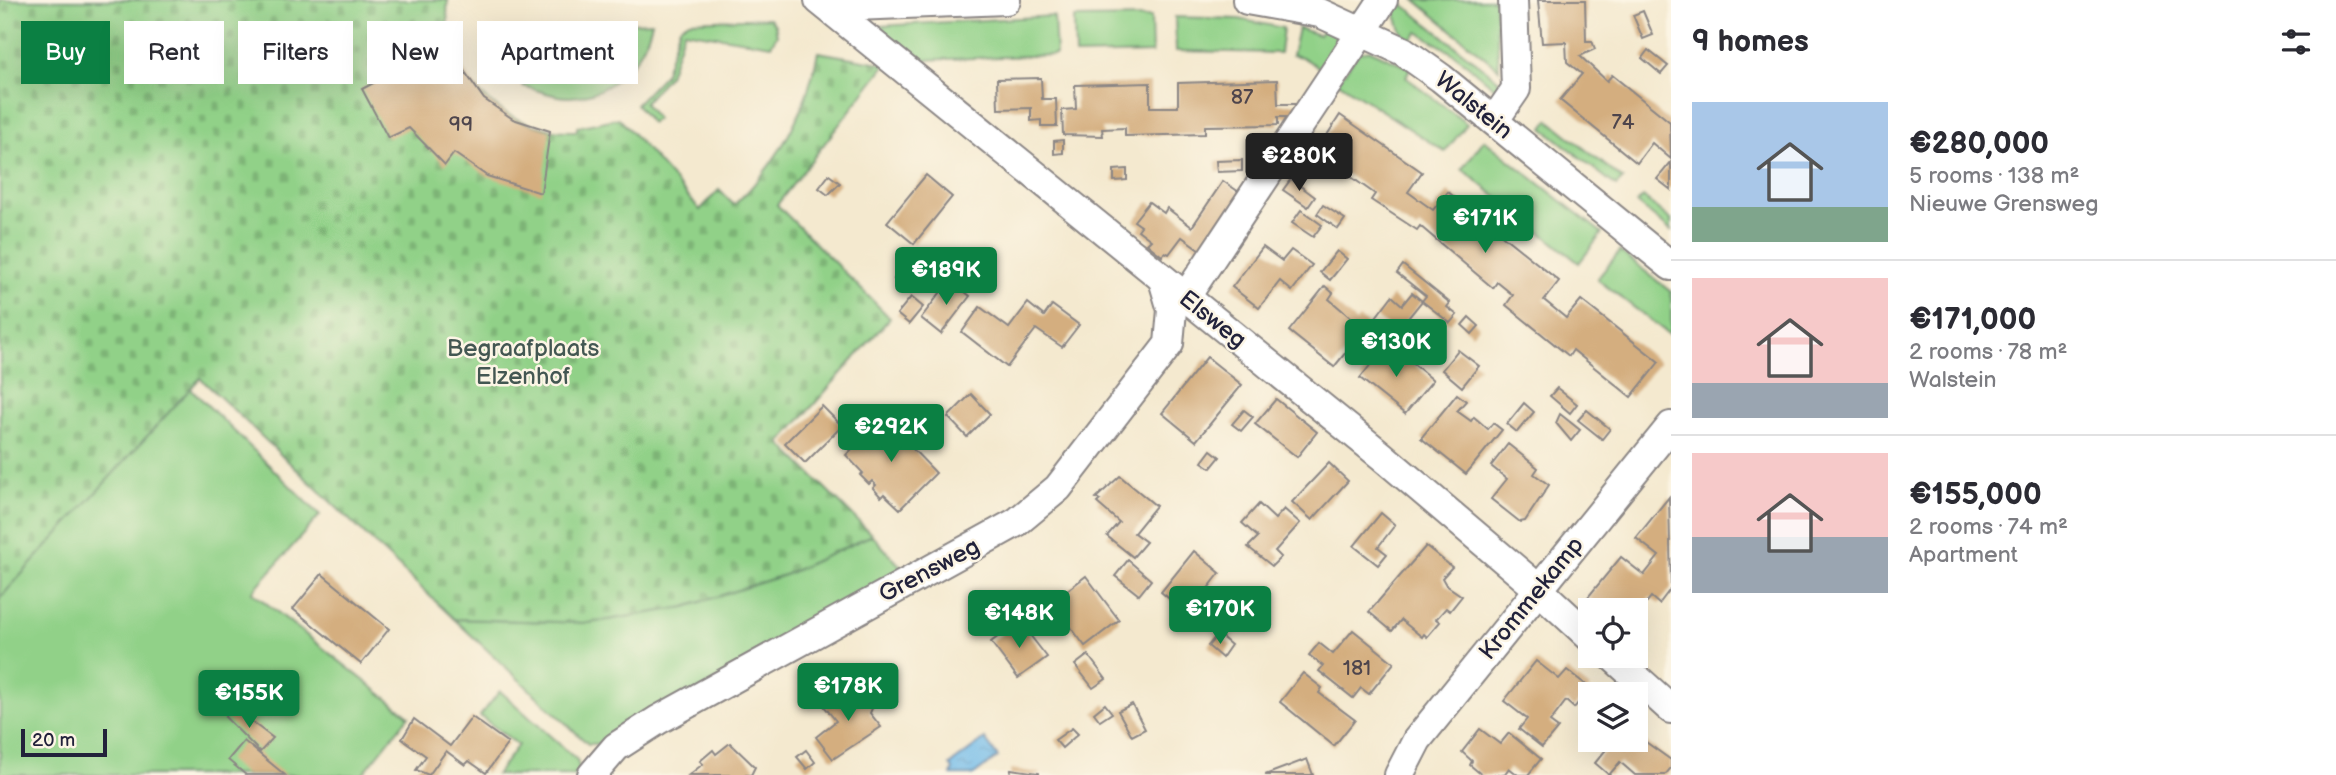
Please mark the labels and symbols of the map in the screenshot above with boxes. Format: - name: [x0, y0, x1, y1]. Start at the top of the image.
- street label: Walstein: [1429, 65, 1518, 145]
- house number: 87: [1231, 85, 1254, 110]
- house number: 74: [1611, 110, 1635, 135]
- house number: 99: [449, 112, 473, 137]
- pin: €280K: [1250, 134, 1348, 193]
- pin: €171K: [1436, 196, 1534, 255]
- pin: €189K: [897, 247, 995, 307]
- street label: Elsweg: [1173, 284, 1252, 355]
- pin: €130K: [1347, 320, 1445, 379]
- park label: Begraafplaats Elzenhof: [447, 334, 599, 391]
- pin: €292K: [842, 405, 940, 464]
- street label: Krommekamp: [1473, 531, 1590, 666]
- street label: Grensweg: [874, 532, 985, 609]
- pin: €170K: [1171, 586, 1269, 646]
- pin: €148K: [970, 590, 1068, 650]
- house number: 181: [1343, 656, 1371, 681]
- pin: €178K: [799, 664, 897, 723]
- pin: €155K: [200, 670, 298, 730]
- scale bar: [21, 726, 107, 758]

